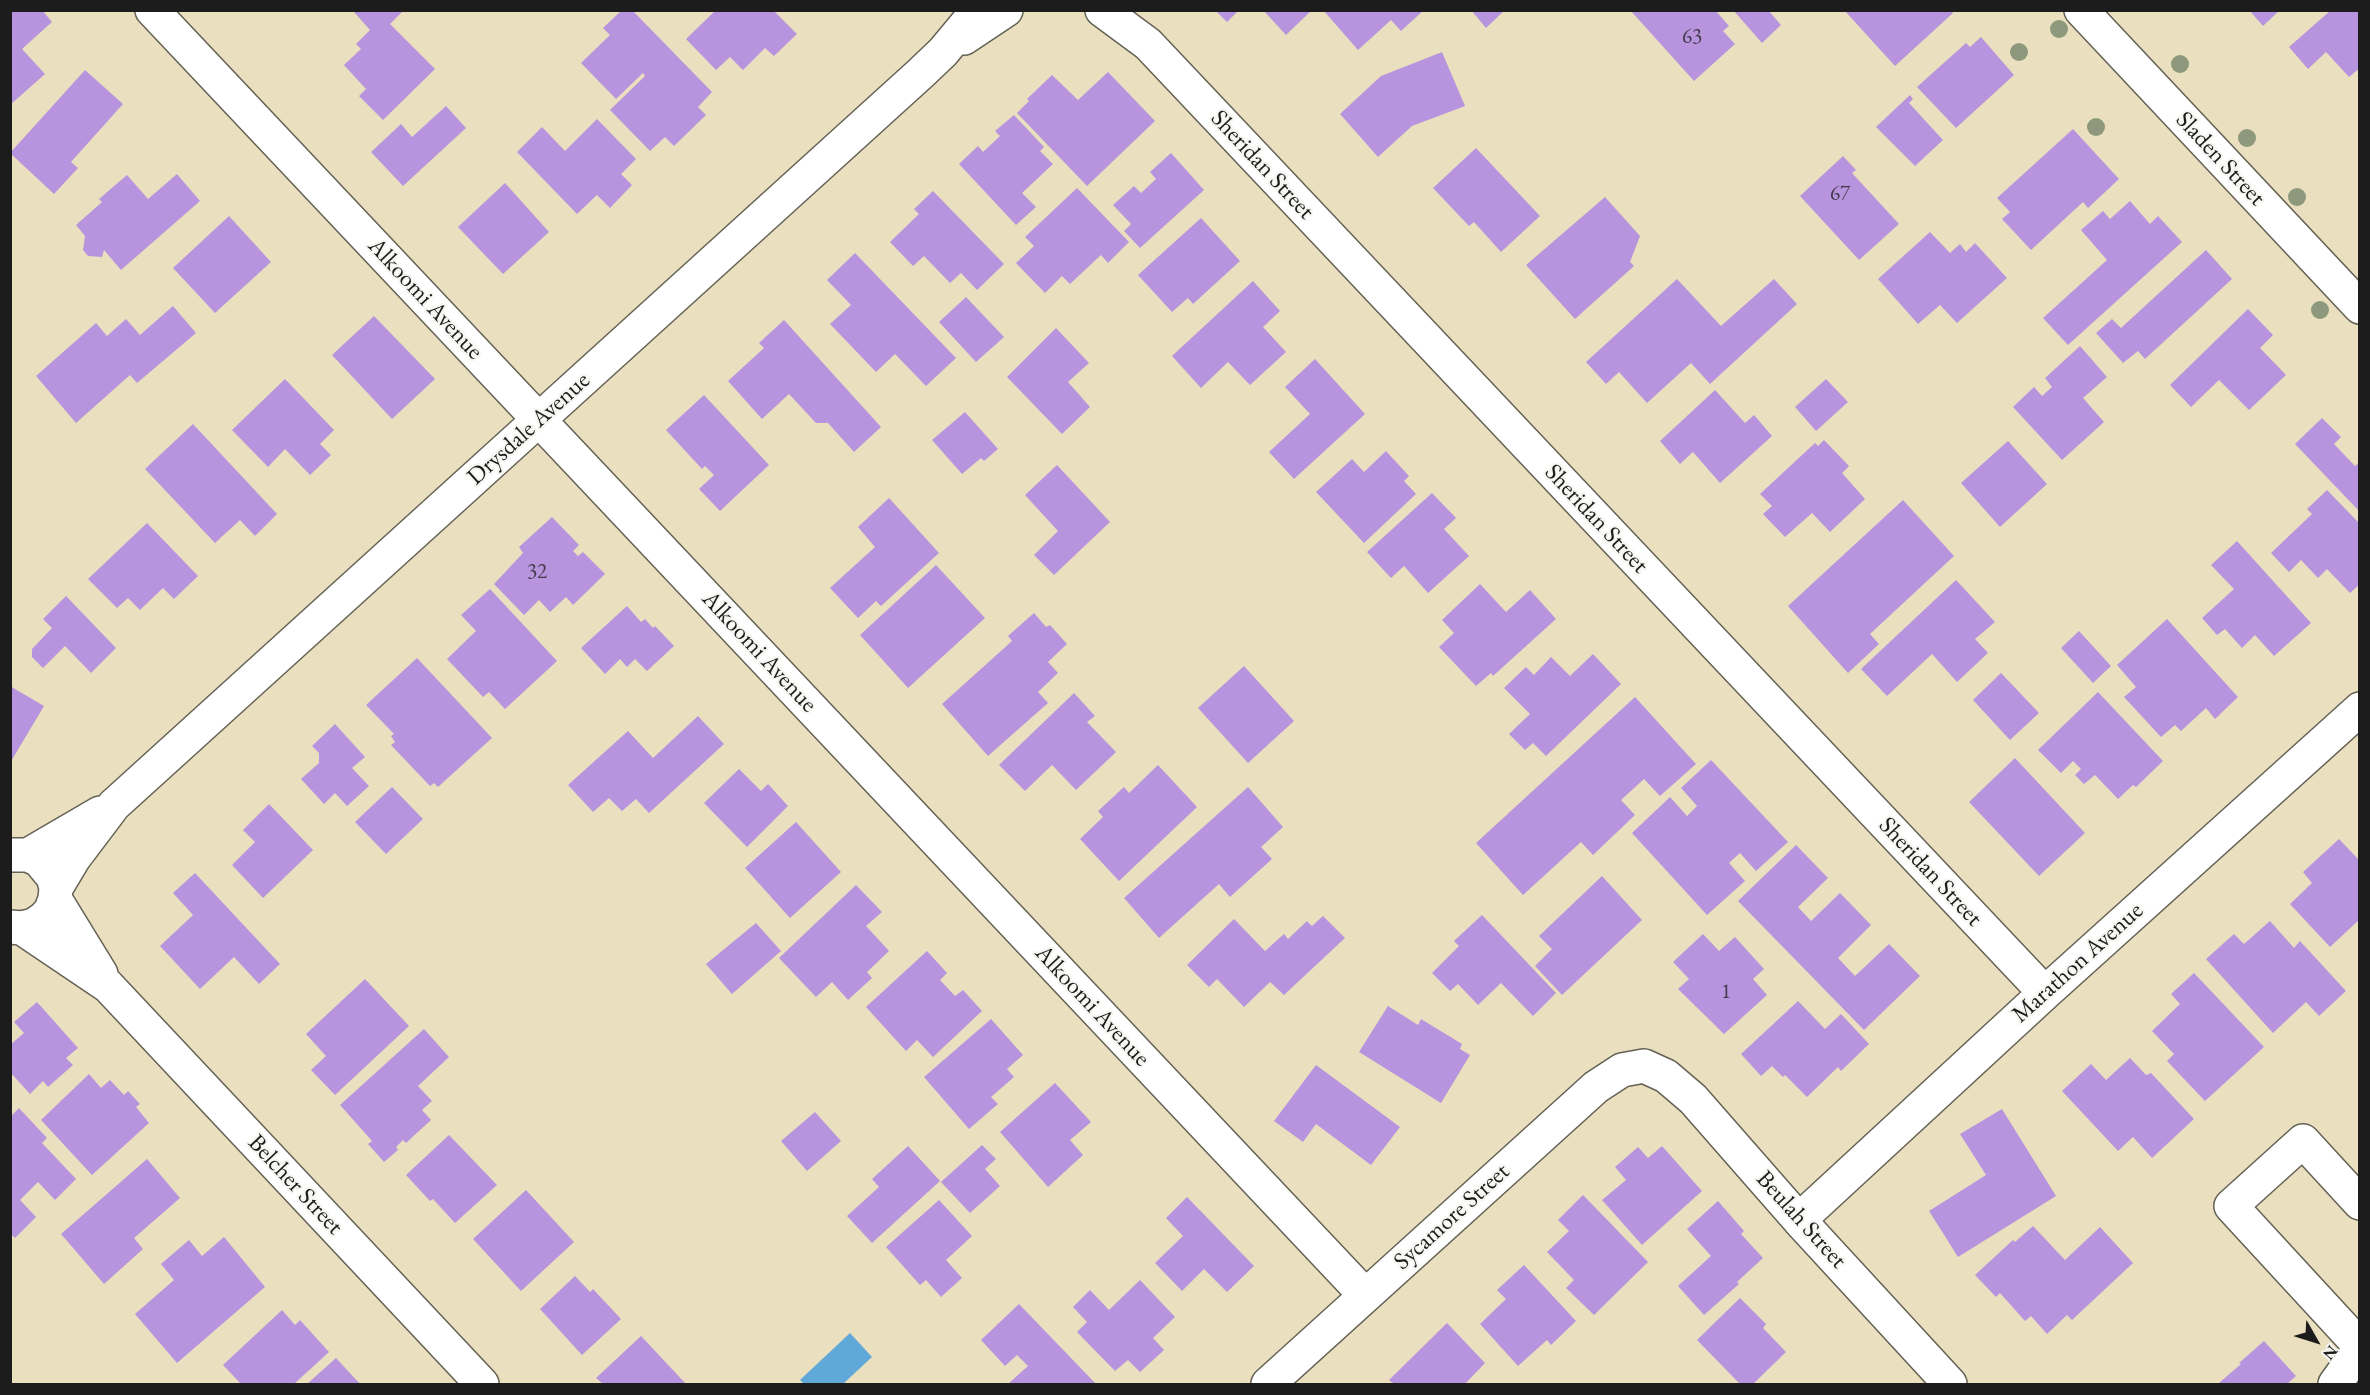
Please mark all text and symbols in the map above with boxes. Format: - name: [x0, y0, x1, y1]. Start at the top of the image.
- house number: 63: [1682, 24, 1702, 50]
- street label: Sheridan Street: [1204, 104, 1320, 226]
- street label: Sladen Street: [2169, 106, 2271, 212]
- house number: 67: [1830, 181, 1850, 207]
- street label: Alkoomi Avenue: [361, 232, 489, 366]
- street label: Drysdale Avenue: [462, 366, 596, 492]
- street label: Sheridan Street: [1538, 458, 1654, 580]
- house number: 32: [527, 559, 547, 585]
- street label: Alkoomi Avenue: [695, 585, 823, 719]
- street label: Sheridan Street: [1872, 811, 1988, 933]
- street label: Marathon Avenue: [2007, 897, 2149, 1029]
- street label: Alkoomi Avenue: [1028, 939, 1156, 1073]
- house number: 1: [1721, 979, 1731, 1005]
- street label: Belcher Street: [241, 1129, 349, 1241]
- street label: Sycamore Street: [1388, 1158, 1516, 1276]
- street label: Beulah Street: [1750, 1165, 1852, 1275]
- north arrow: [2286, 1311, 2346, 1371]
- text: N: [2318, 1341, 2343, 1364]

